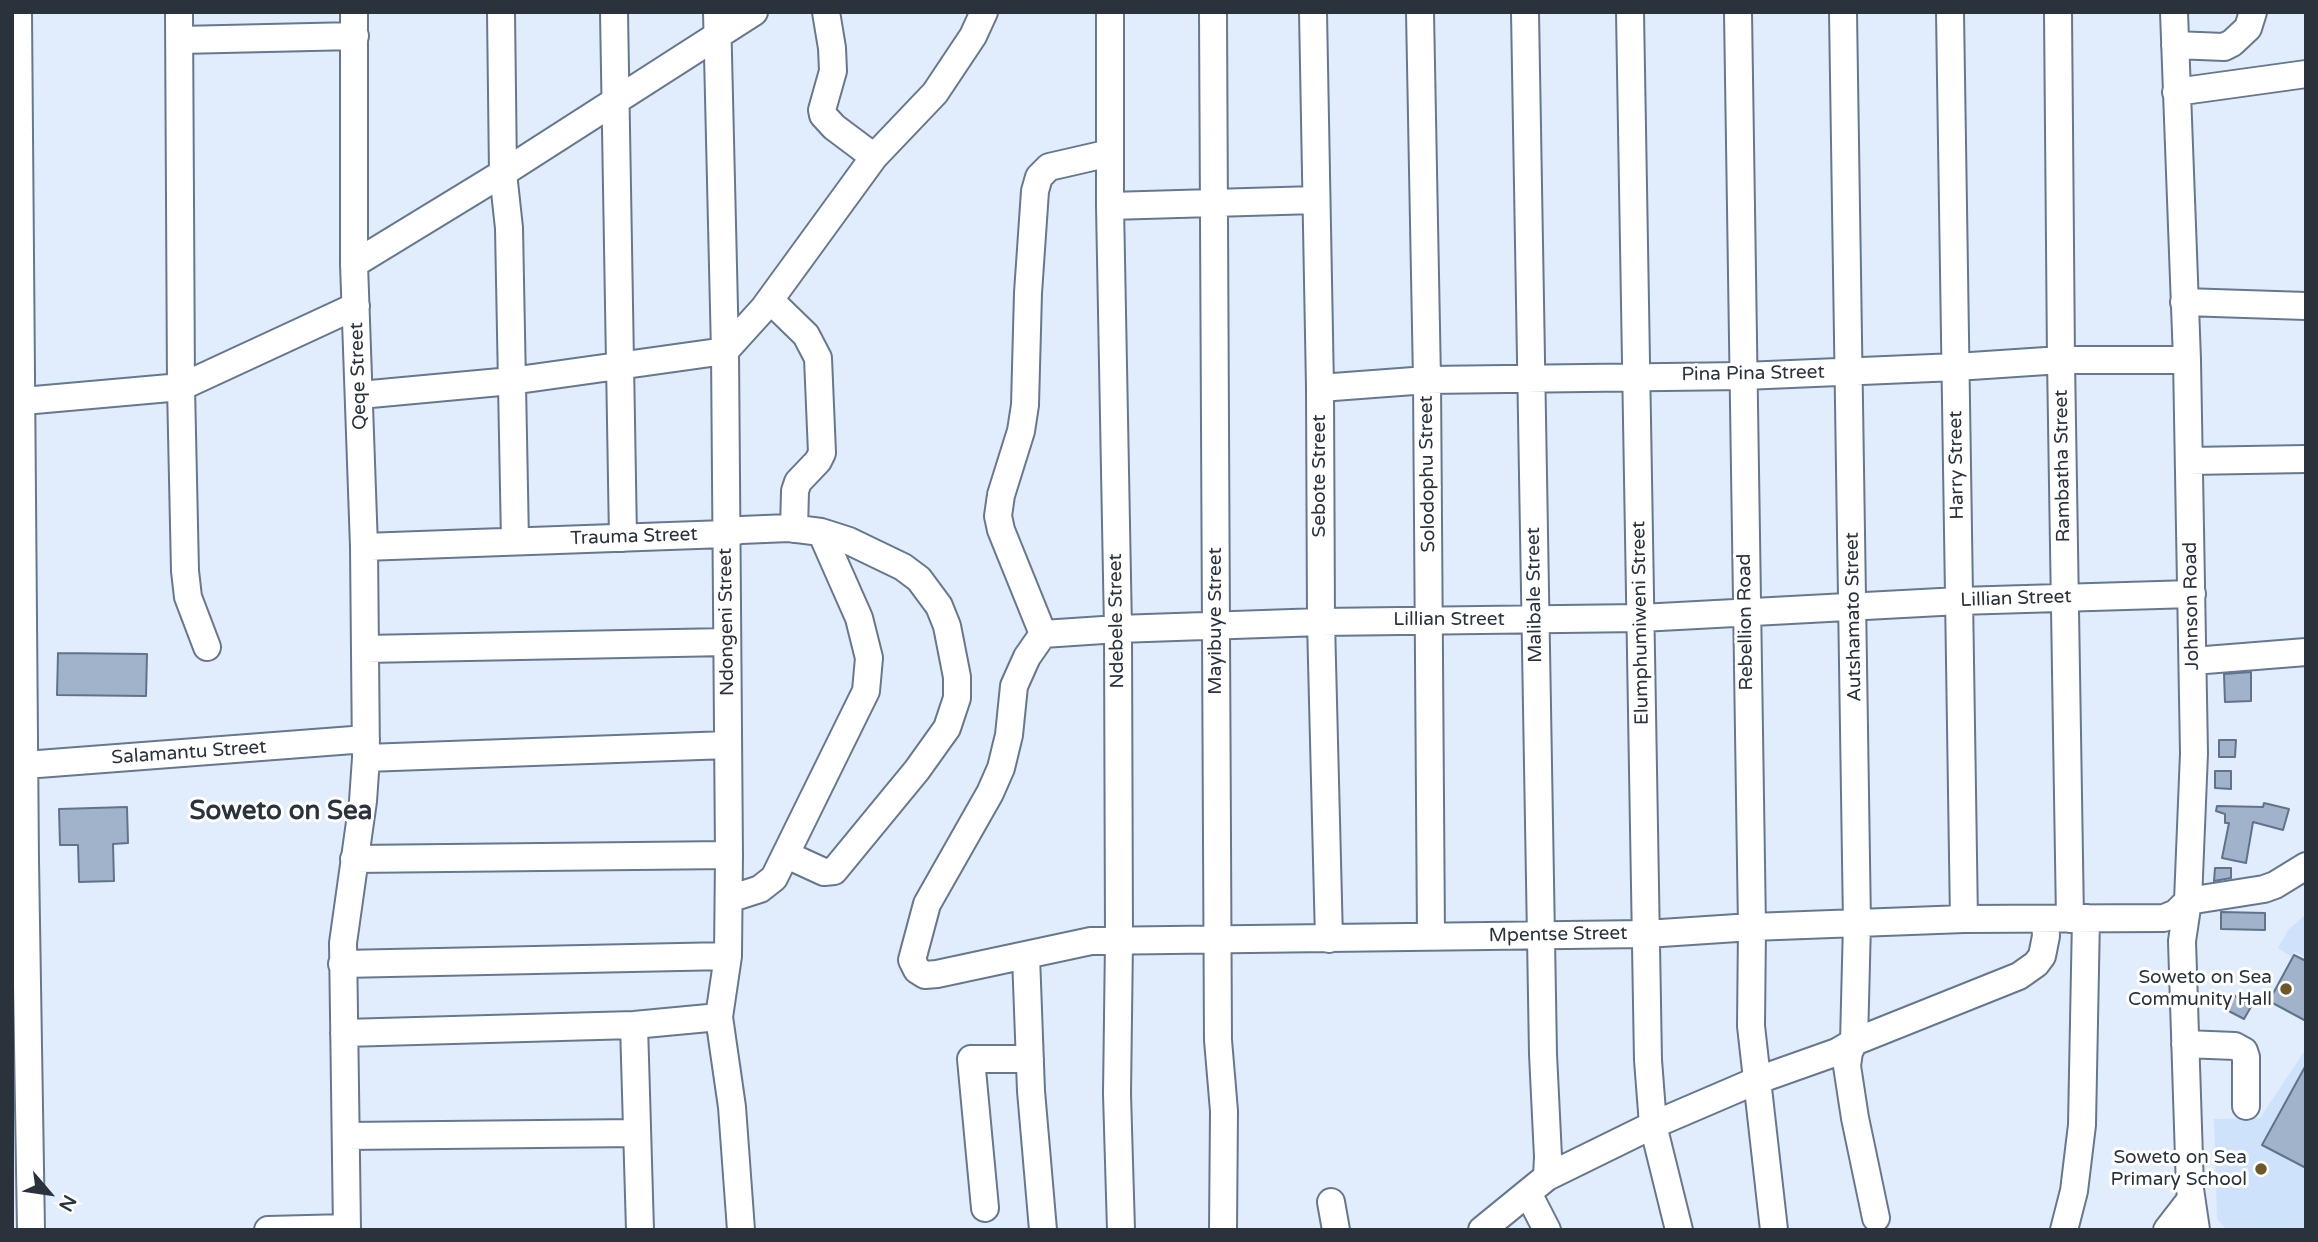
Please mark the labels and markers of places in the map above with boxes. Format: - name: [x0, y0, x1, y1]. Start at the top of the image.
- place label: Soweto on Sea Community Hall: [2128, 967, 2272, 1011]
- marker: Soweto on Sea Community Hall: [2278, 981, 2294, 997]
- place label: Soweto on Sea Primary School: [2111, 1147, 2247, 1191]
- marker: Soweto on Sea Primary School: [2253, 1161, 2269, 1177]

